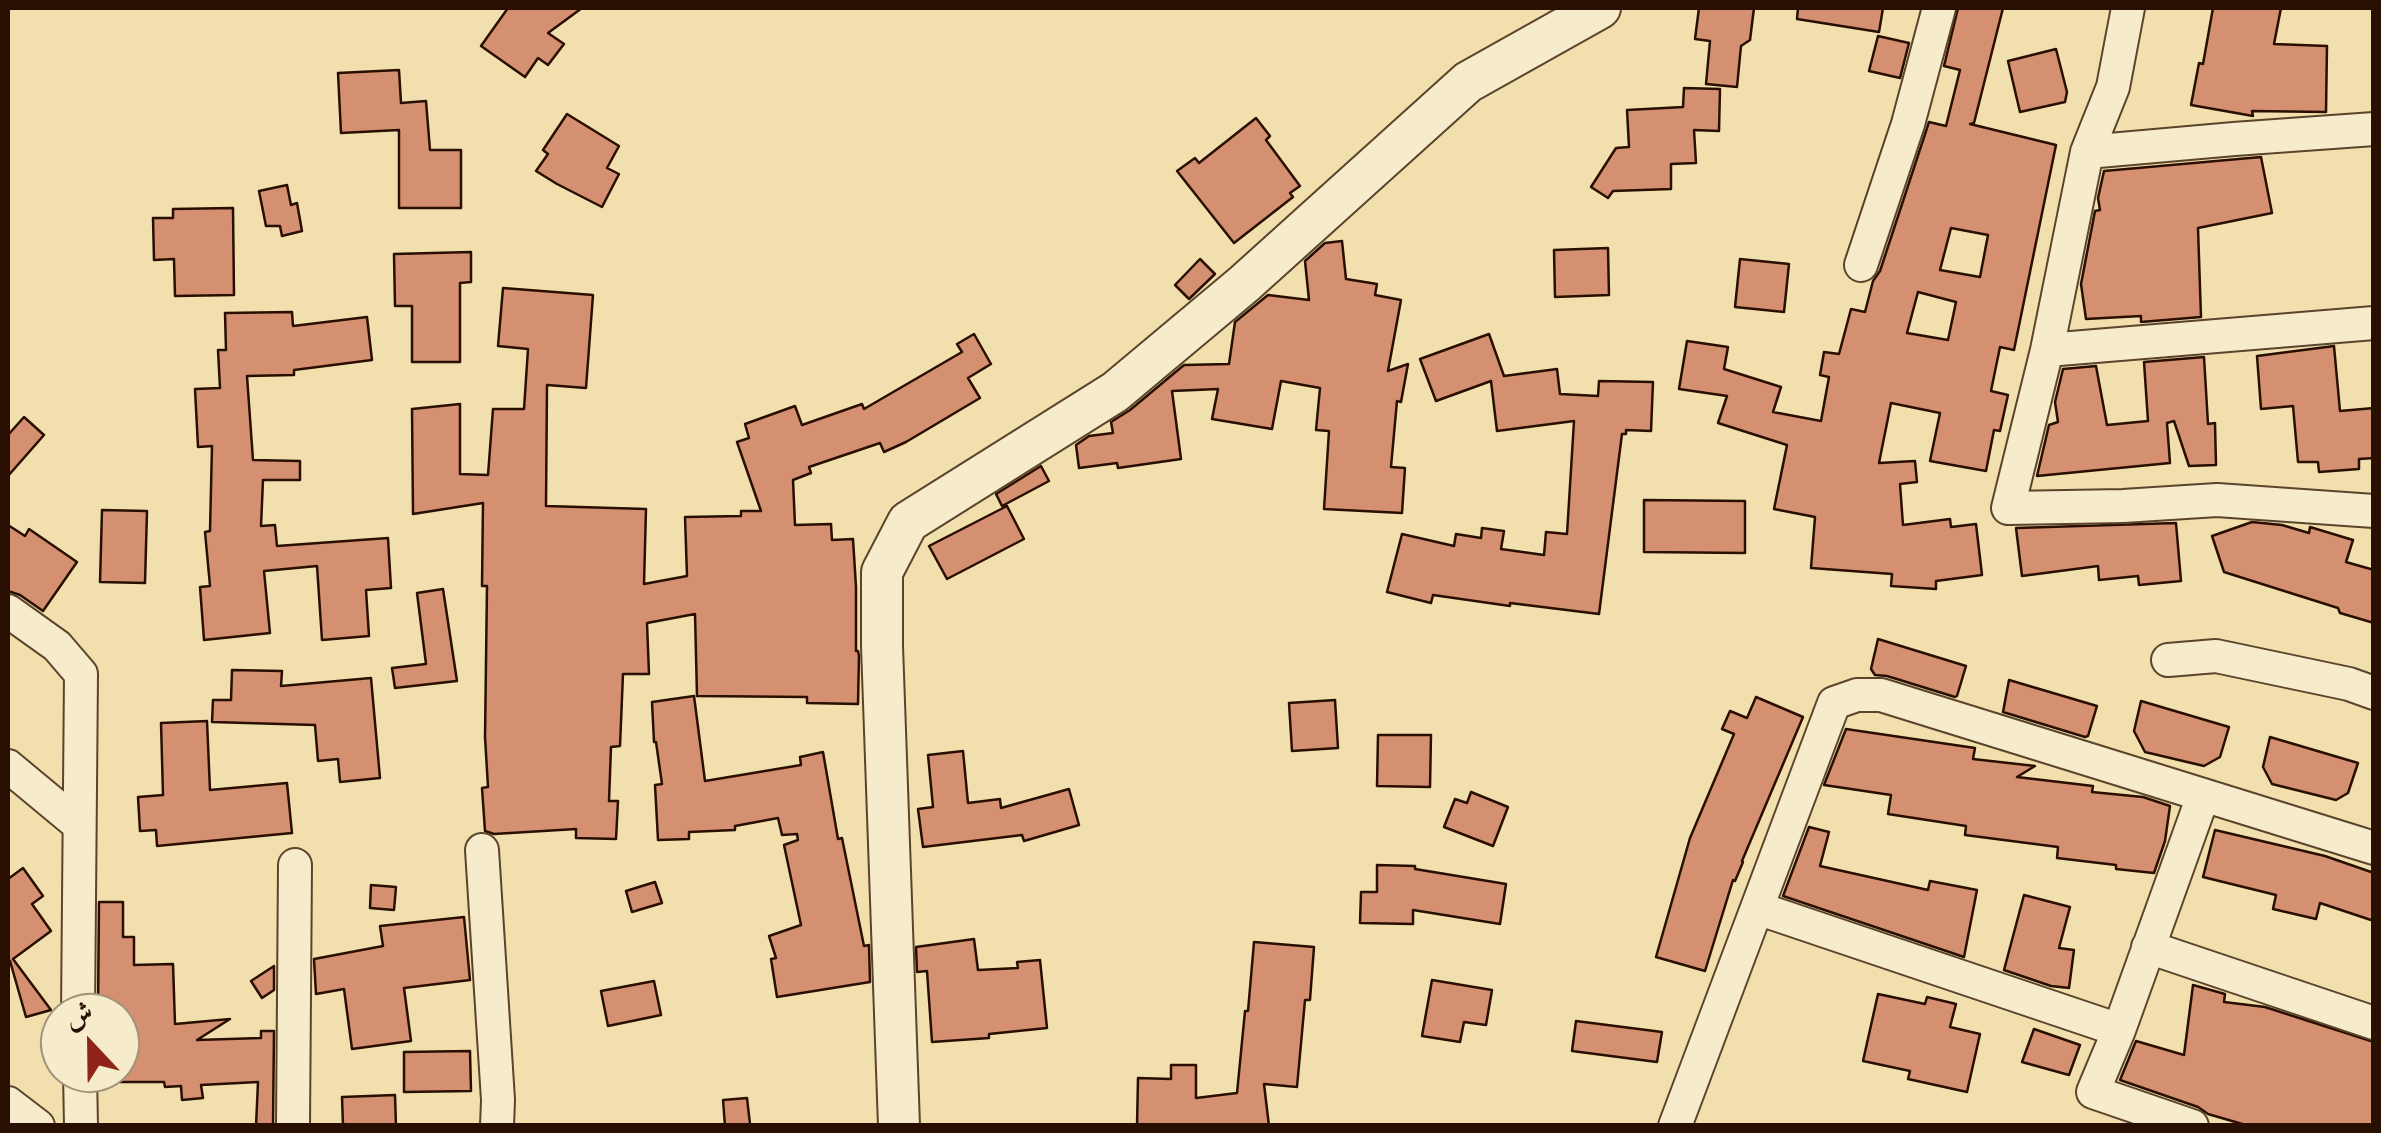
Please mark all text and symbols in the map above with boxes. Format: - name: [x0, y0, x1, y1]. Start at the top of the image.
- north arrow: [40, 993, 140, 1093]
- text: ش: [61, 999, 98, 1035]

